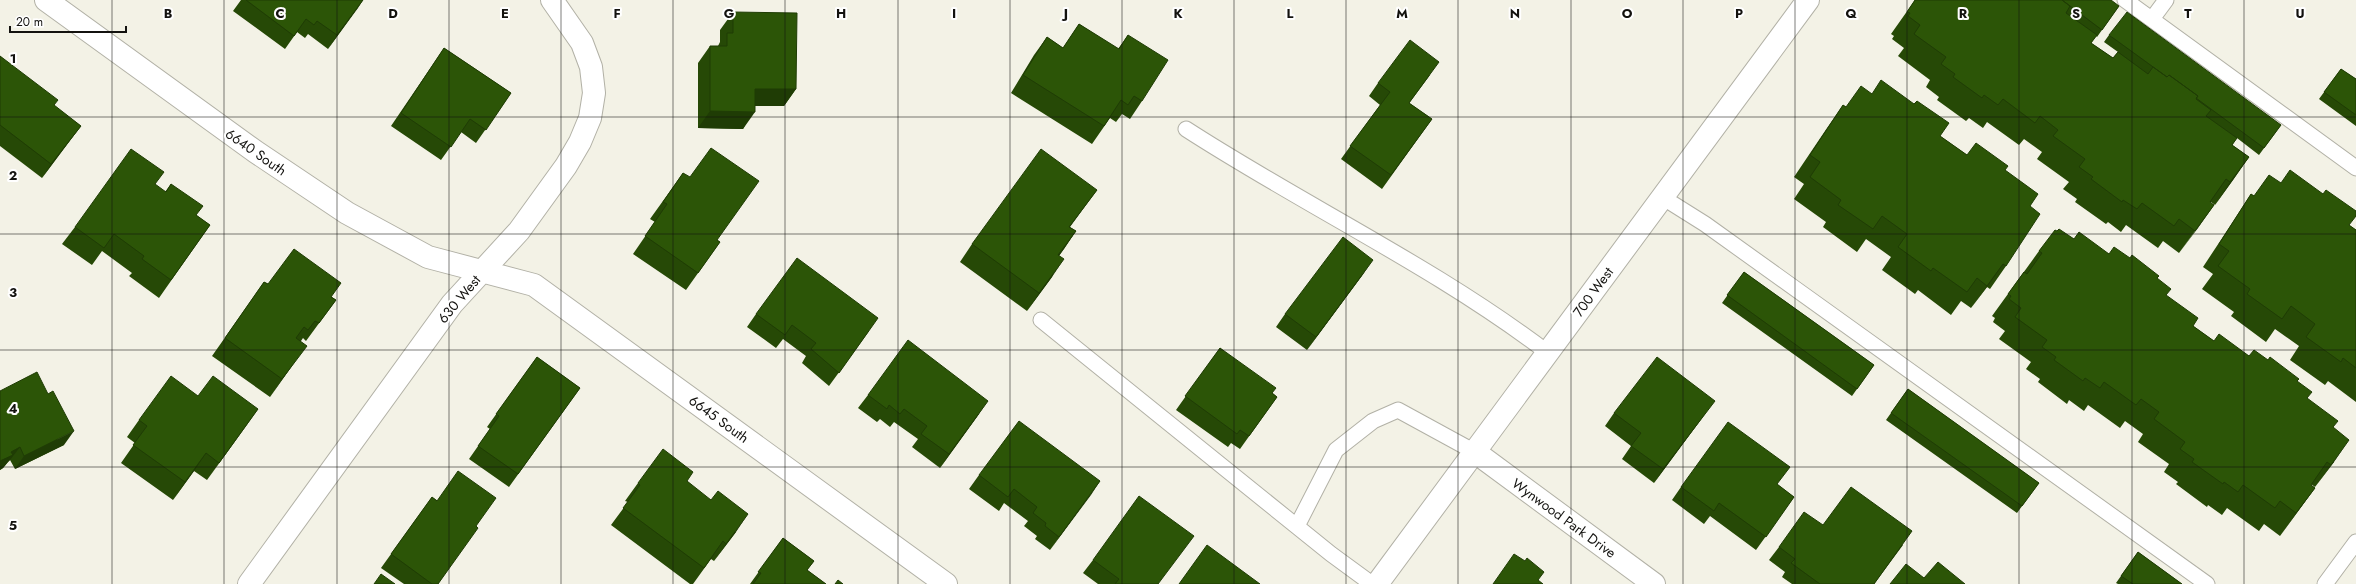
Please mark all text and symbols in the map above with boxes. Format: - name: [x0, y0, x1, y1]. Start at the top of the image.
- text: B: [164, 4, 173, 23]
- text: C: [275, 4, 285, 23]
- text: D: [388, 4, 398, 23]
- text: E: [501, 4, 509, 23]
- text: F: [613, 4, 621, 23]
- text: G: [724, 4, 735, 23]
- text: H: [836, 4, 846, 23]
- text: I: [952, 4, 956, 23]
- text: J: [1061, 4, 1068, 23]
- text: K: [1173, 4, 1183, 23]
- text: L: [1287, 4, 1294, 23]
- text: M: [1396, 4, 1408, 23]
- text: N: [1510, 4, 1520, 23]
- text: O: [1622, 4, 1633, 23]
- text: P: [1735, 4, 1743, 23]
- text: Q: [1845, 4, 1857, 23]
- text: R: [1959, 4, 1968, 23]
- text: S: [2072, 4, 2080, 23]
- text: T: [2184, 4, 2192, 23]
- text: U: [2295, 4, 2305, 23]
- scale bar: [10, 8, 126, 34]
- text: 20 m: [16, 13, 43, 31]
- text: 1: [10, 49, 16, 68]
- street label: 6640 South: [221, 124, 291, 180]
- text: 2: [9, 166, 17, 185]
- street label: 700 West: [1568, 262, 1618, 321]
- street label: 630 West: [433, 270, 485, 327]
- text: 3: [9, 283, 17, 302]
- street label: 6645 South: [685, 390, 753, 448]
- text: 4: [8, 399, 18, 418]
- street label: Wynwood Park Drive: [1508, 473, 1620, 563]
- text: 5: [9, 516, 17, 535]

